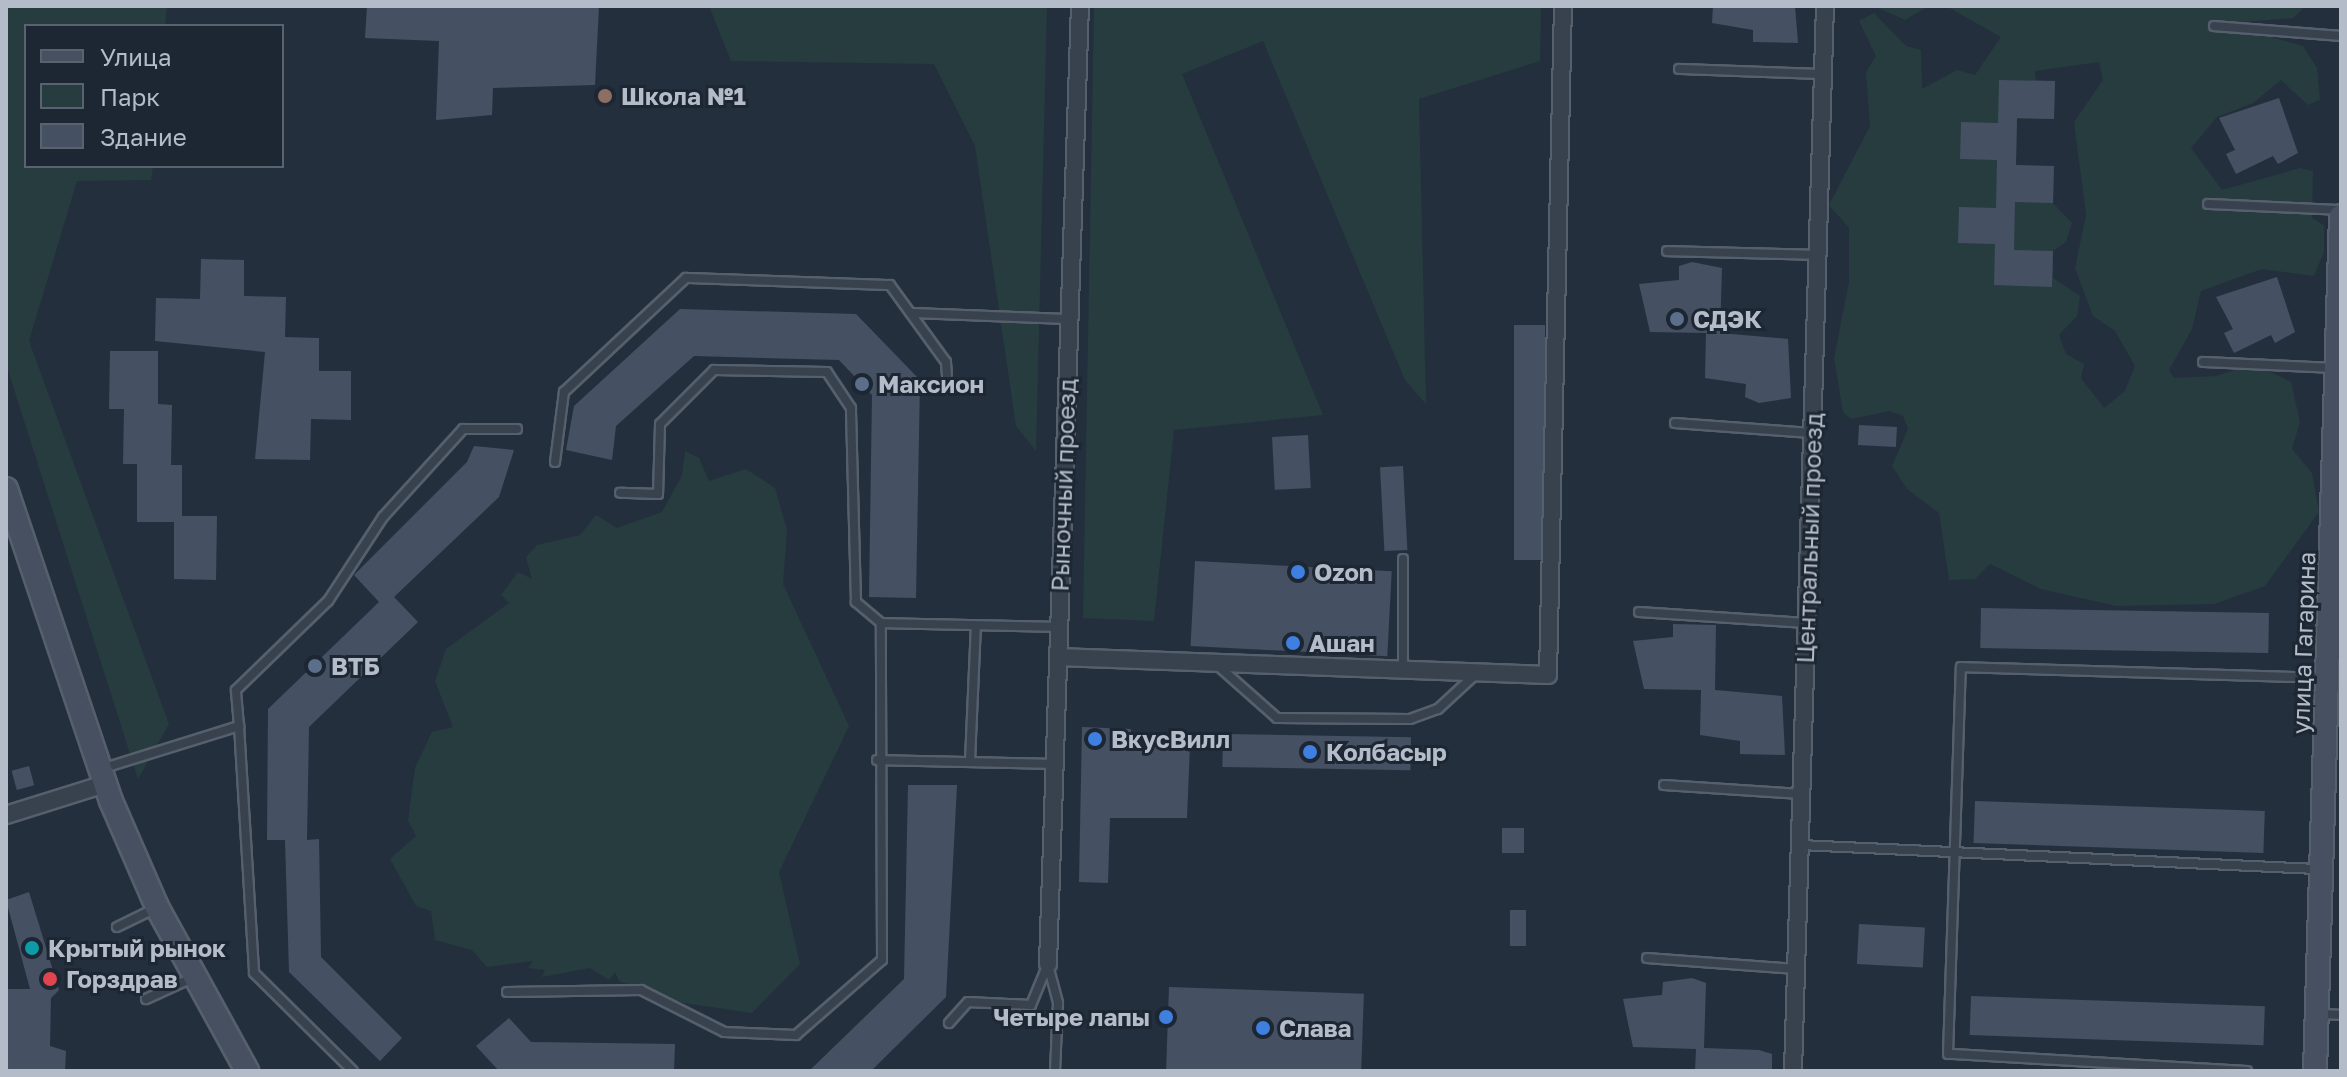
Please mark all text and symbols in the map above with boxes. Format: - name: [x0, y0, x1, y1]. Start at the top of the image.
- legend: [24, 24, 284, 168]
- text: Улица: [100, 42, 172, 71]
- text: Парк: [100, 82, 160, 111]
- place label: Школа №1: [621, 82, 746, 110]
- marker: Школа №1: [596, 87, 614, 105]
- text: Здание: [100, 122, 187, 151]
- place label: СДЭК: [1693, 305, 1762, 333]
- marker: СДЭК: [1668, 310, 1686, 328]
- place label: Максион: [878, 370, 984, 398]
- marker: Максион: [853, 375, 871, 393]
- street label: Рыночный проезд: [1045, 378, 1081, 592]
- street label: Центральный проезд: [1790, 412, 1828, 664]
- street label: улица Гагарина: [2285, 551, 2321, 735]
- place label: Ozon: [1314, 558, 1373, 586]
- marker: Ozon: [1289, 563, 1307, 581]
- place label: Ашан: [1309, 629, 1375, 657]
- marker: Ашан: [1284, 634, 1302, 652]
- place label: ВТБ: [331, 652, 380, 680]
- marker: ВТБ: [306, 657, 324, 675]
- place label: ВкусВилл: [1111, 725, 1230, 753]
- marker: ВкусВилл: [1086, 730, 1104, 748]
- place label: Колбасыр: [1326, 738, 1447, 766]
- marker: Колбасыр: [1301, 743, 1319, 761]
- place label: Крытый рынок: [48, 934, 226, 962]
- marker: Крытый рынок: [23, 939, 41, 957]
- place label: Горздрав: [66, 965, 178, 993]
- marker: Горздрав: [41, 970, 59, 988]
- place label: Четыре лапы: [993, 1003, 1150, 1031]
- marker: Четыре лапы: [1157, 1008, 1175, 1026]
- place label: Слава: [1279, 1014, 1352, 1042]
- marker: Слава: [1254, 1019, 1272, 1037]

